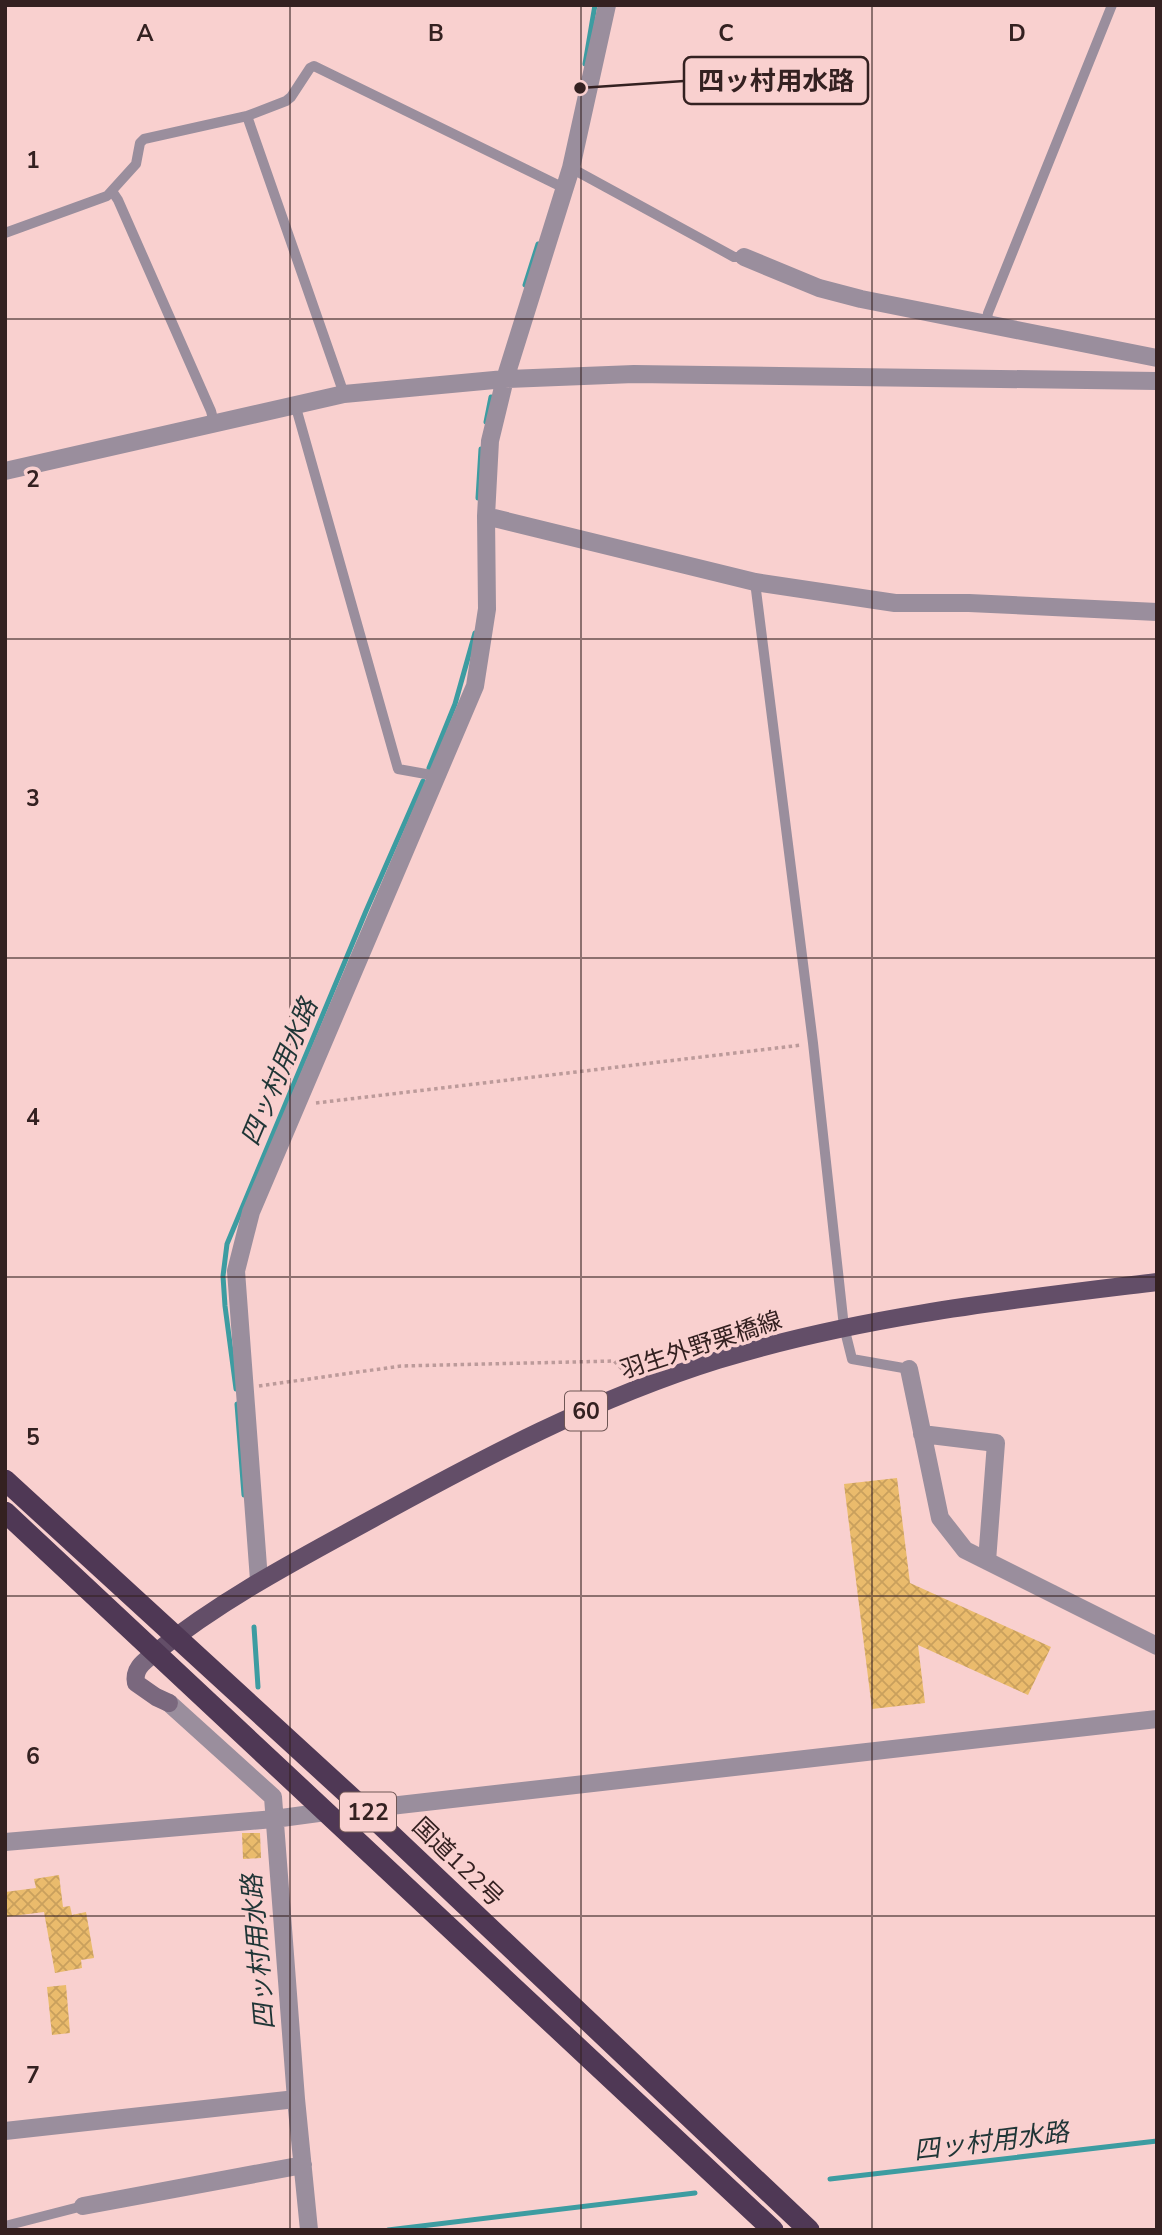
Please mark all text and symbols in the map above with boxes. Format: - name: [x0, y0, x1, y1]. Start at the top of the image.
- text: A: [136, 18, 154, 49]
- text: B: [428, 18, 444, 49]
- text: C: [718, 18, 734, 49]
- text: D: [1008, 18, 1026, 49]
- callout: 四ッ村用水路: [684, 57, 868, 104]
- text: 四ッ村用水路: [698, 64, 854, 99]
- text: 1: [26, 145, 40, 176]
- text: 2: [26, 464, 40, 495]
- text: 3: [26, 783, 40, 814]
- water label: 四ッ村用水路: [233, 992, 327, 1151]
- text: 4: [26, 1102, 40, 1133]
- street label: 羽生外野栗橋線: [616, 1304, 786, 1386]
- road number: 60: [565, 1392, 607, 1430]
- text: 5: [26, 1422, 40, 1453]
- text: 6: [26, 1741, 40, 1772]
- road number: 122: [340, 1792, 396, 1831]
- street label: 国道122号: [405, 1810, 511, 1914]
- water label: 四ッ村用水路: [234, 1871, 283, 2031]
- text: 7: [26, 2060, 40, 2091]
- water label: 四ッ村用水路: [912, 2114, 1073, 2168]

